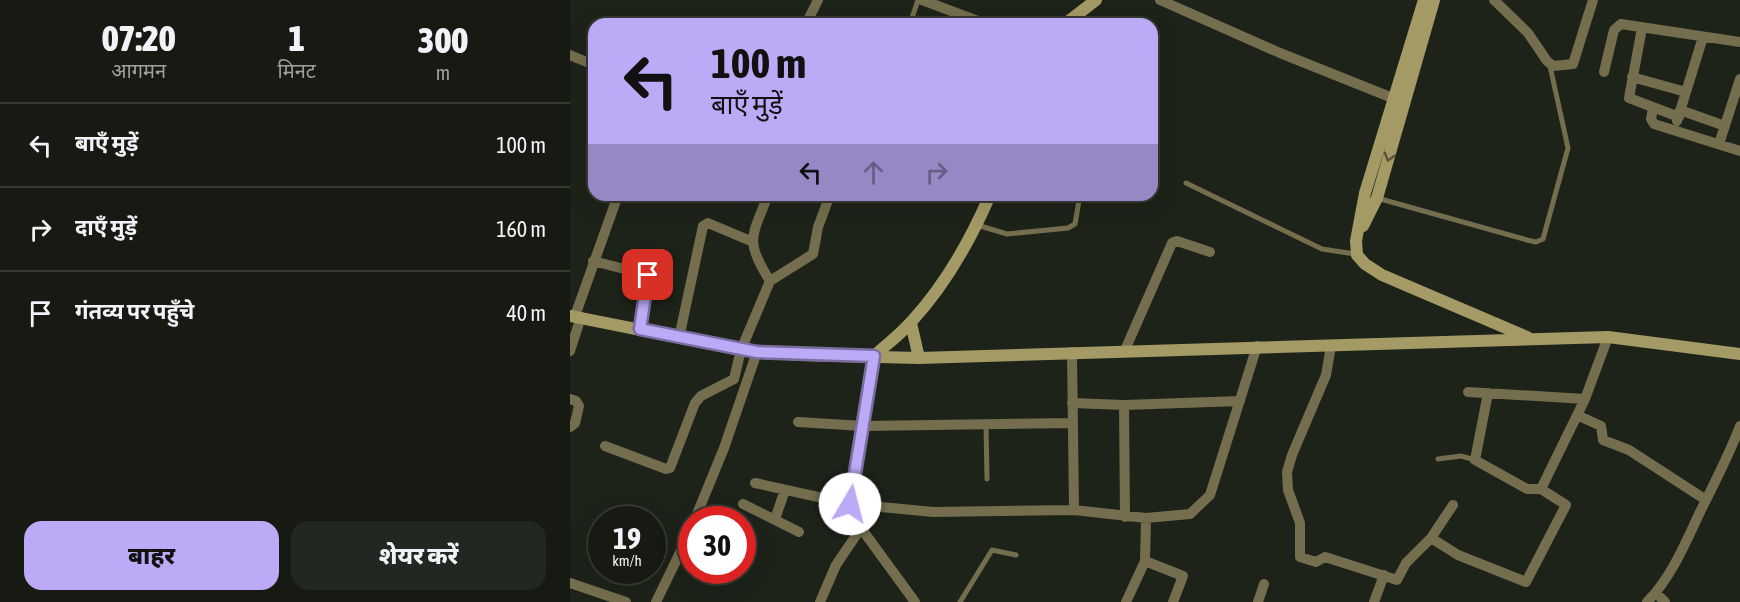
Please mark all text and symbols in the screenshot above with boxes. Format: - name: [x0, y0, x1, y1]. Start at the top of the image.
- text: 07:20: [102, 17, 176, 59]
- text: 1: [288, 17, 305, 59]
- text: 300: [418, 19, 468, 61]
- text: 100 m: [711, 39, 806, 87]
- icon: left: [612, 42, 690, 120]
- text: आगमन: [111, 59, 166, 82]
- text: मिनट: [278, 59, 316, 82]
- text: m: [436, 61, 450, 84]
- text: बाएँ मुड़ें: [711, 89, 783, 120]
- icon: left: [24, 129, 57, 162]
- text: बाएँ मुड़ें: [75, 130, 138, 156]
- text: 100 m: [496, 132, 546, 158]
- one-way arrow: [1384, 151, 1396, 162]
- icon: left: [794, 156, 827, 189]
- icon: ahead: [857, 156, 890, 189]
- icon: right: [920, 156, 953, 189]
- icon: right: [24, 213, 57, 246]
- text: दाएँ मुड़ें: [75, 214, 137, 240]
- text: 160 m: [496, 216, 546, 242]
- pin: [622, 249, 673, 300]
- icon: arrive: [631, 258, 664, 291]
- icon: arrive: [24, 297, 57, 330]
- text: गंतव्य पर पहुँचे: [75, 298, 194, 324]
- text: 40 m: [506, 300, 546, 326]
- position arrow: [818, 472, 882, 536]
- speed limit sign: 30: [678, 506, 756, 584]
- button: बाहर: [24, 521, 279, 590]
- button: शेयर करें: [291, 521, 546, 590]
- text: 19: [613, 521, 641, 555]
- text: km/h: [612, 552, 642, 569]

